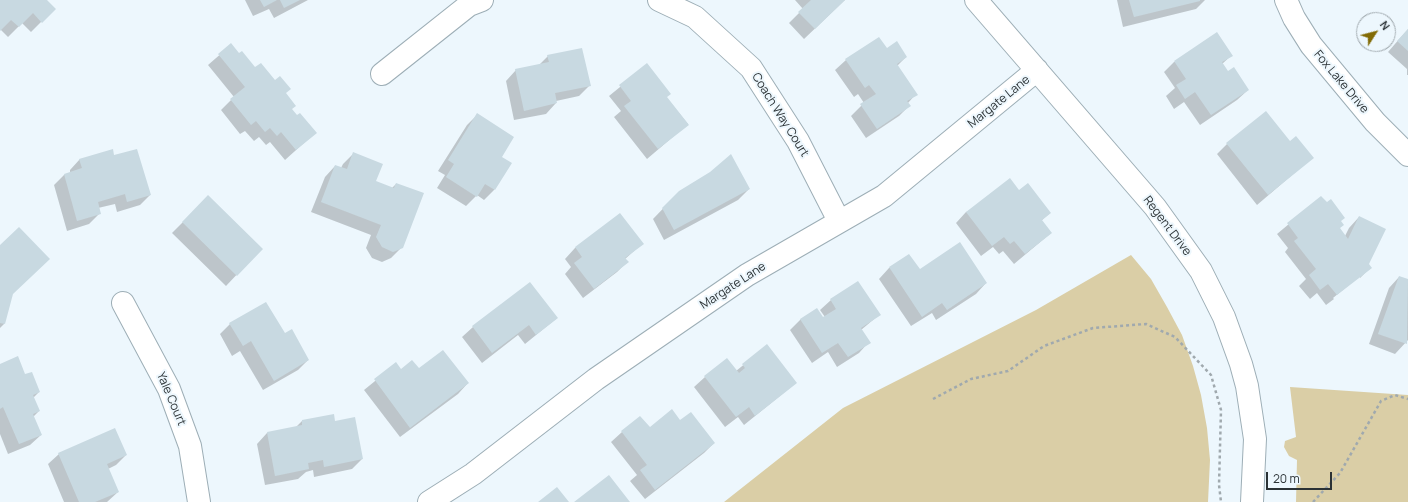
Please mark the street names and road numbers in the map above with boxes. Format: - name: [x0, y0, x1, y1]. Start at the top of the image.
- street label: Fox Lake Drive: [1311, 48, 1371, 116]
- street label: Coach Way Court: [748, 70, 812, 160]
- street label: Margate Lane: [965, 73, 1033, 131]
- street label: Regent Drive: [1140, 193, 1194, 259]
- street label: Margate Lane: [697, 259, 769, 313]
- street label: Yale Court: [153, 370, 189, 428]

